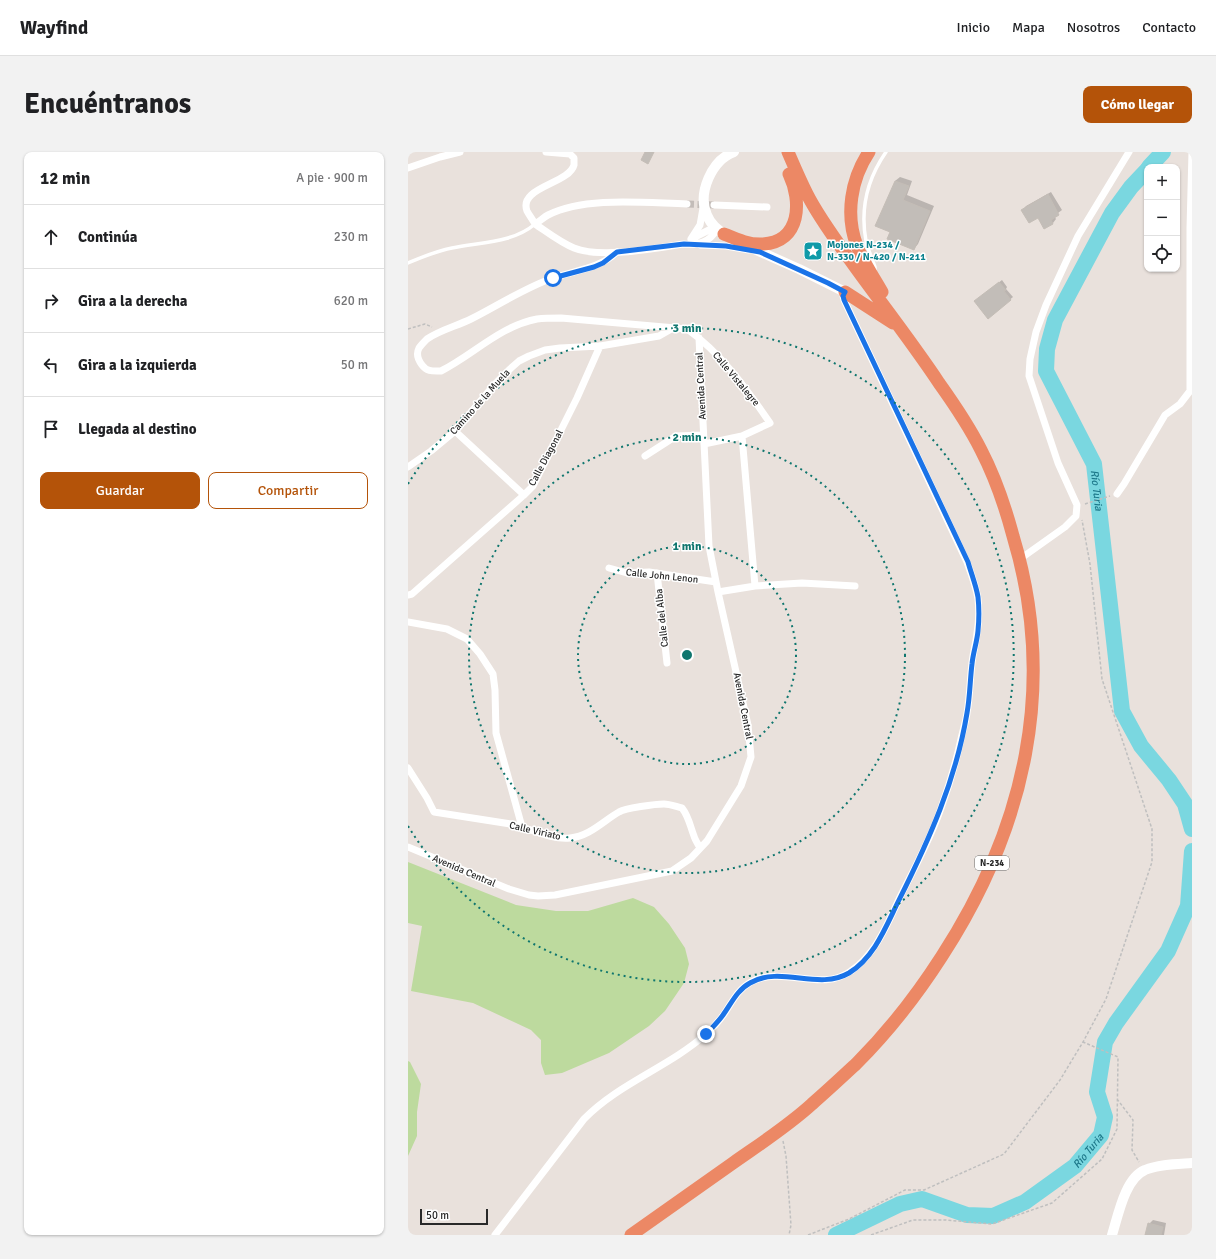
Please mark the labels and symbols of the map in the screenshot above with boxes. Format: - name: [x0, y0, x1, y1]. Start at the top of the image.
- place label: Mojones N-234 / N-330 / N-420 / N-211: [827, 239, 926, 263]
- place icon: Mojones N-234 / N-330 / N-420 / N-211: [802, 240, 824, 262]
- route start: [544, 269, 562, 287]
- text: 3 min: [673, 321, 702, 336]
- street label: Calle Vistalegre: [710, 350, 762, 408]
- street label: Avenida Central: [693, 352, 709, 420]
- street label: Camino de la Muela: [447, 367, 513, 437]
- street label: Calle Diagonal: [526, 428, 566, 488]
- text: 2 min: [673, 430, 702, 445]
- water label: Río Turia: [1088, 469, 1106, 512]
- text: 1 min: [673, 539, 702, 554]
- street label: Calle John Lenon: [625, 566, 699, 586]
- street label: Calle del Alba: [653, 588, 671, 648]
- centre of rings: [680, 648, 694, 662]
- street label: Avenida Central: [731, 672, 755, 740]
- street label: Calle Viriato: [508, 819, 562, 843]
- street label: Avenida Central: [431, 852, 498, 890]
- road number: N-234: [975, 856, 1009, 870]
- route end: [697, 1025, 715, 1043]
- water label: Río Turia: [1070, 1130, 1106, 1171]
- scale bar: [420, 1207, 488, 1226]

